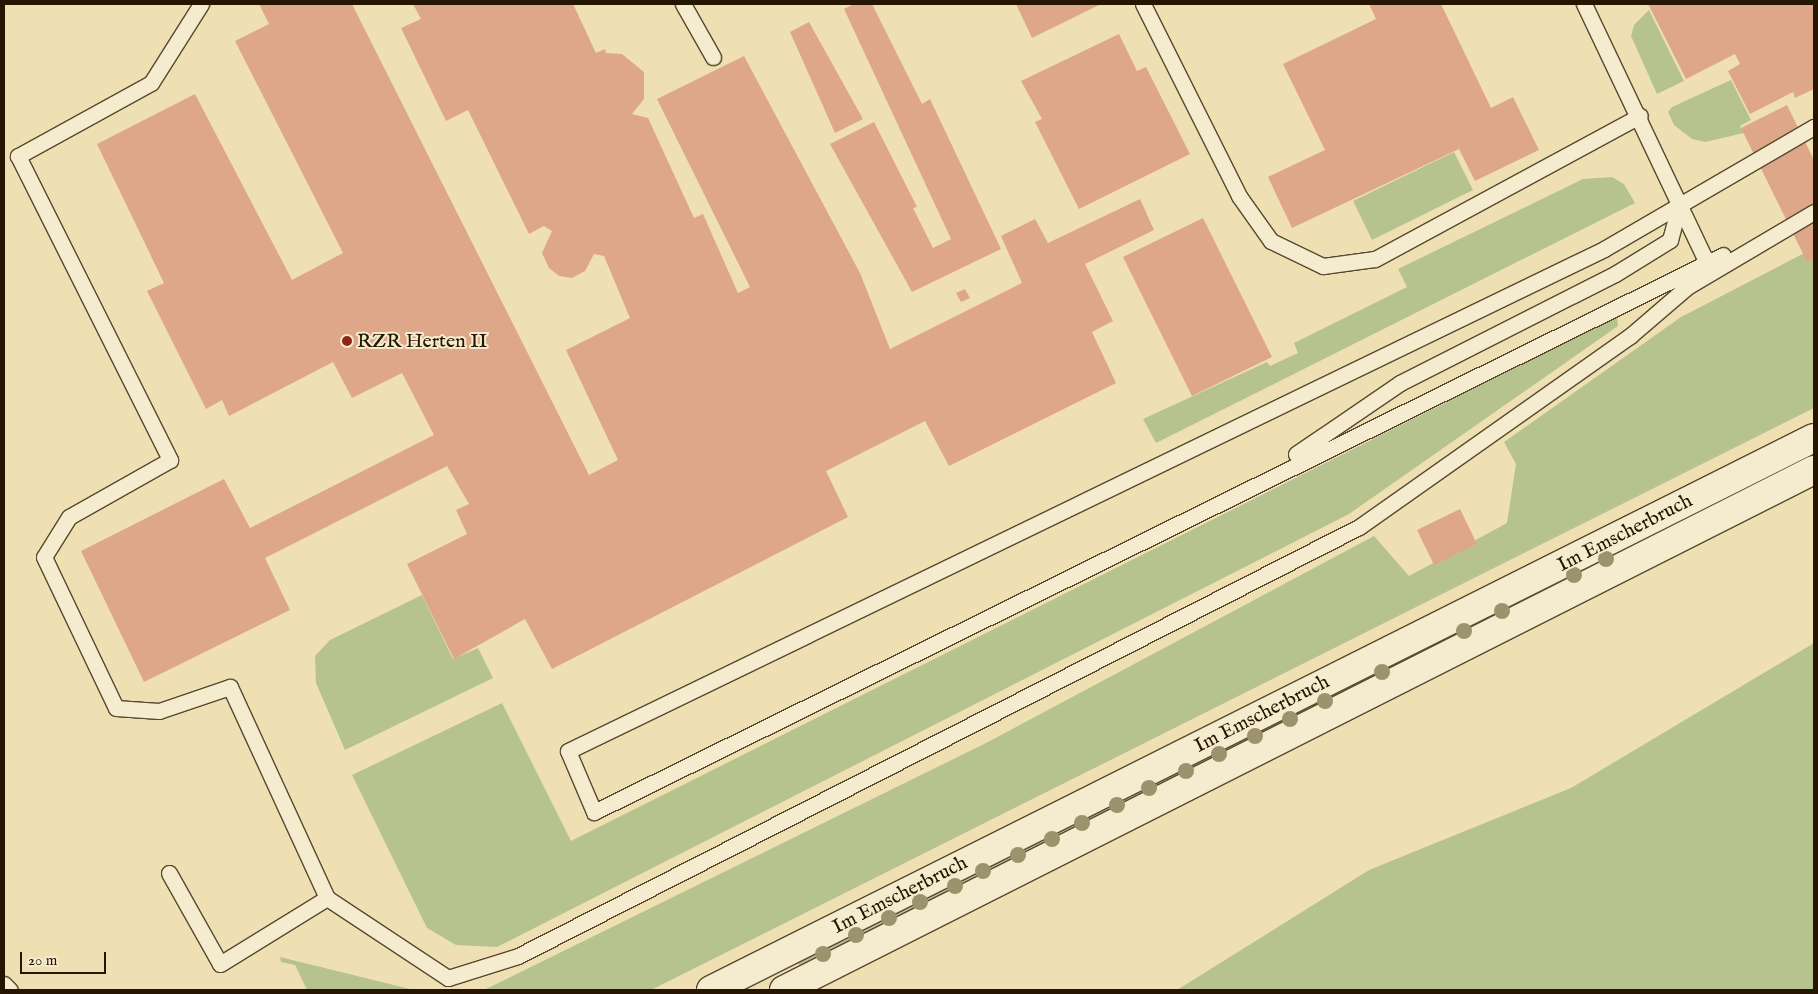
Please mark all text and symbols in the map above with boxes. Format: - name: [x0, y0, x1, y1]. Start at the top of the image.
- place label: RZR Herten II: [357, 329, 487, 353]
- marker: RZR Herten II: [341, 335, 353, 347]
- street label: Im Emscherbruch: [1554, 489, 1696, 577]
- street label: Im Emscherbruch: [1191, 670, 1333, 758]
- street label: Im Emscherbruch: [829, 851, 971, 939]
- scale bar: [22, 942, 109, 974]
- text: 20 m: [28, 951, 57, 970]

